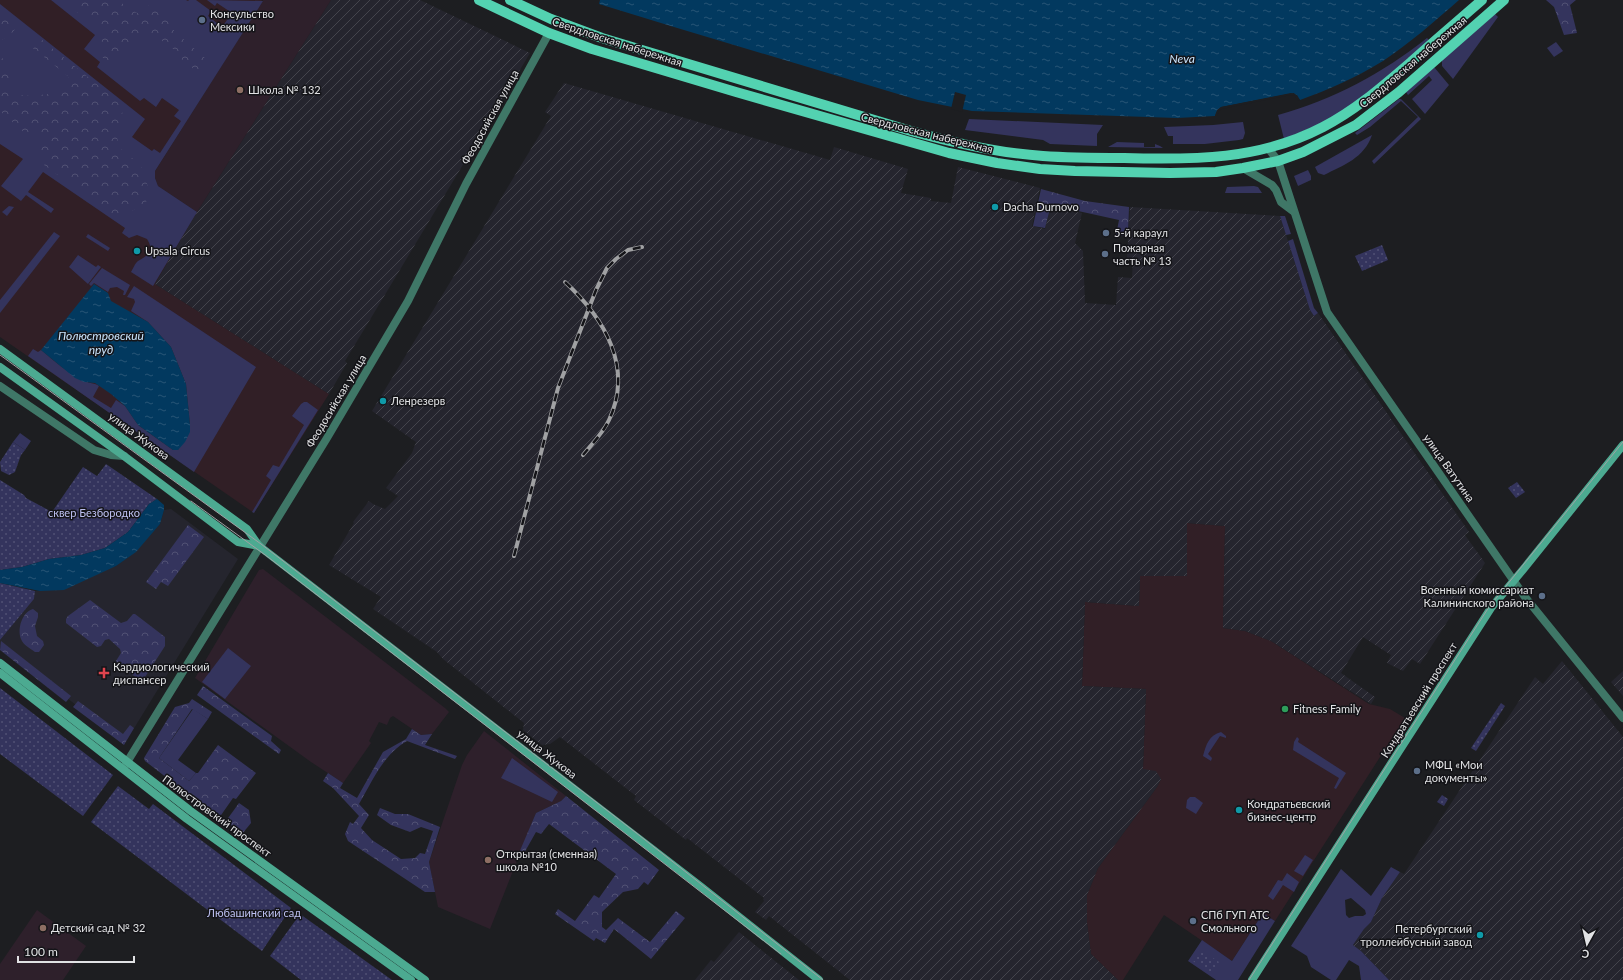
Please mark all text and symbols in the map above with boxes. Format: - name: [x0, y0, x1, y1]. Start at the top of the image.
- place label: Консульство Мексики: [210, 7, 274, 33]
- street label: Свердловская набережная: [1357, 13, 1469, 110]
- street label: Свердловская набережная: [551, 14, 684, 69]
- marker: Консульство Мексики: [197, 15, 207, 25]
- water label: Neva: [1169, 51, 1195, 66]
- street label: Феодосийская улица: [458, 67, 521, 166]
- place label: Школа № 132: [248, 83, 321, 96]
- marker: Школа № 132: [235, 85, 245, 95]
- street label: Свердловская набережная: [860, 110, 995, 155]
- place label: Dacha Durnovo: [1003, 200, 1079, 213]
- marker: Dacha Durnovo: [990, 202, 1000, 212]
- place label: 5-й караул: [1114, 226, 1168, 239]
- marker: 5-й караул: [1101, 228, 1111, 238]
- place label: Пожарная часть № 13: [1113, 241, 1171, 267]
- place label: Upsala Circus: [145, 244, 210, 257]
- marker: Upsala Circus: [132, 246, 142, 256]
- marker: Пожарная часть № 13: [1100, 249, 1110, 259]
- water label: Полюстровский пруд: [58, 328, 144, 357]
- street label: Феодосийская улица: [303, 352, 368, 449]
- place label: Ленрезерв: [390, 394, 445, 407]
- marker: Ленрезерв: [378, 396, 388, 406]
- street label: улица Жукова: [106, 409, 172, 462]
- street label: улица Ватутина: [1421, 431, 1478, 504]
- park label: сквер Безбородко: [48, 506, 140, 519]
- place label: Военный комиссариат Калининского района: [1420, 583, 1534, 609]
- marker: Военный комиссариат Калининского района: [1537, 591, 1547, 601]
- street label: Кондратьевский проспект: [1378, 639, 1460, 760]
- place label: Кардиологический диспансер: [113, 660, 210, 686]
- marker: Кардиологический диспансер: [98, 667, 110, 679]
- place label: Fitness Family: [1293, 702, 1361, 715]
- marker: Fitness Family: [1280, 704, 1290, 714]
- street label: улица Жукова: [515, 726, 580, 781]
- place label: МФЦ «Мои документы»: [1425, 758, 1488, 784]
- marker: МФЦ «Мои документы»: [1412, 766, 1422, 776]
- street label: Полюстровский проспект: [160, 772, 275, 860]
- place label: Кондратьевский бизнес-центр: [1247, 797, 1330, 823]
- marker: Кондратьевский бизнес-центр: [1234, 805, 1244, 815]
- place label: Открытая (сменная) школа №10: [496, 847, 597, 873]
- marker: Открытая (сменная) школа №10: [483, 855, 493, 865]
- park label: Любашинский сад: [206, 906, 301, 919]
- place label: СПб ГУП АТС Смольного: [1201, 908, 1270, 934]
- marker: СПб ГУП АТС Смольного: [1188, 916, 1198, 926]
- place label: Детский сад № 32: [51, 921, 145, 934]
- place label: Петербургский троллейбусный завод: [1360, 922, 1472, 948]
- marker: Детский сад № 32: [38, 923, 48, 933]
- north arrow: [1567, 924, 1607, 964]
- marker: Петербургский троллейбусный завод: [1475, 930, 1485, 940]
- scale bar: [18, 938, 134, 964]
- text: 100 m: [24, 944, 58, 959]
- text: С: [1580, 947, 1590, 961]

